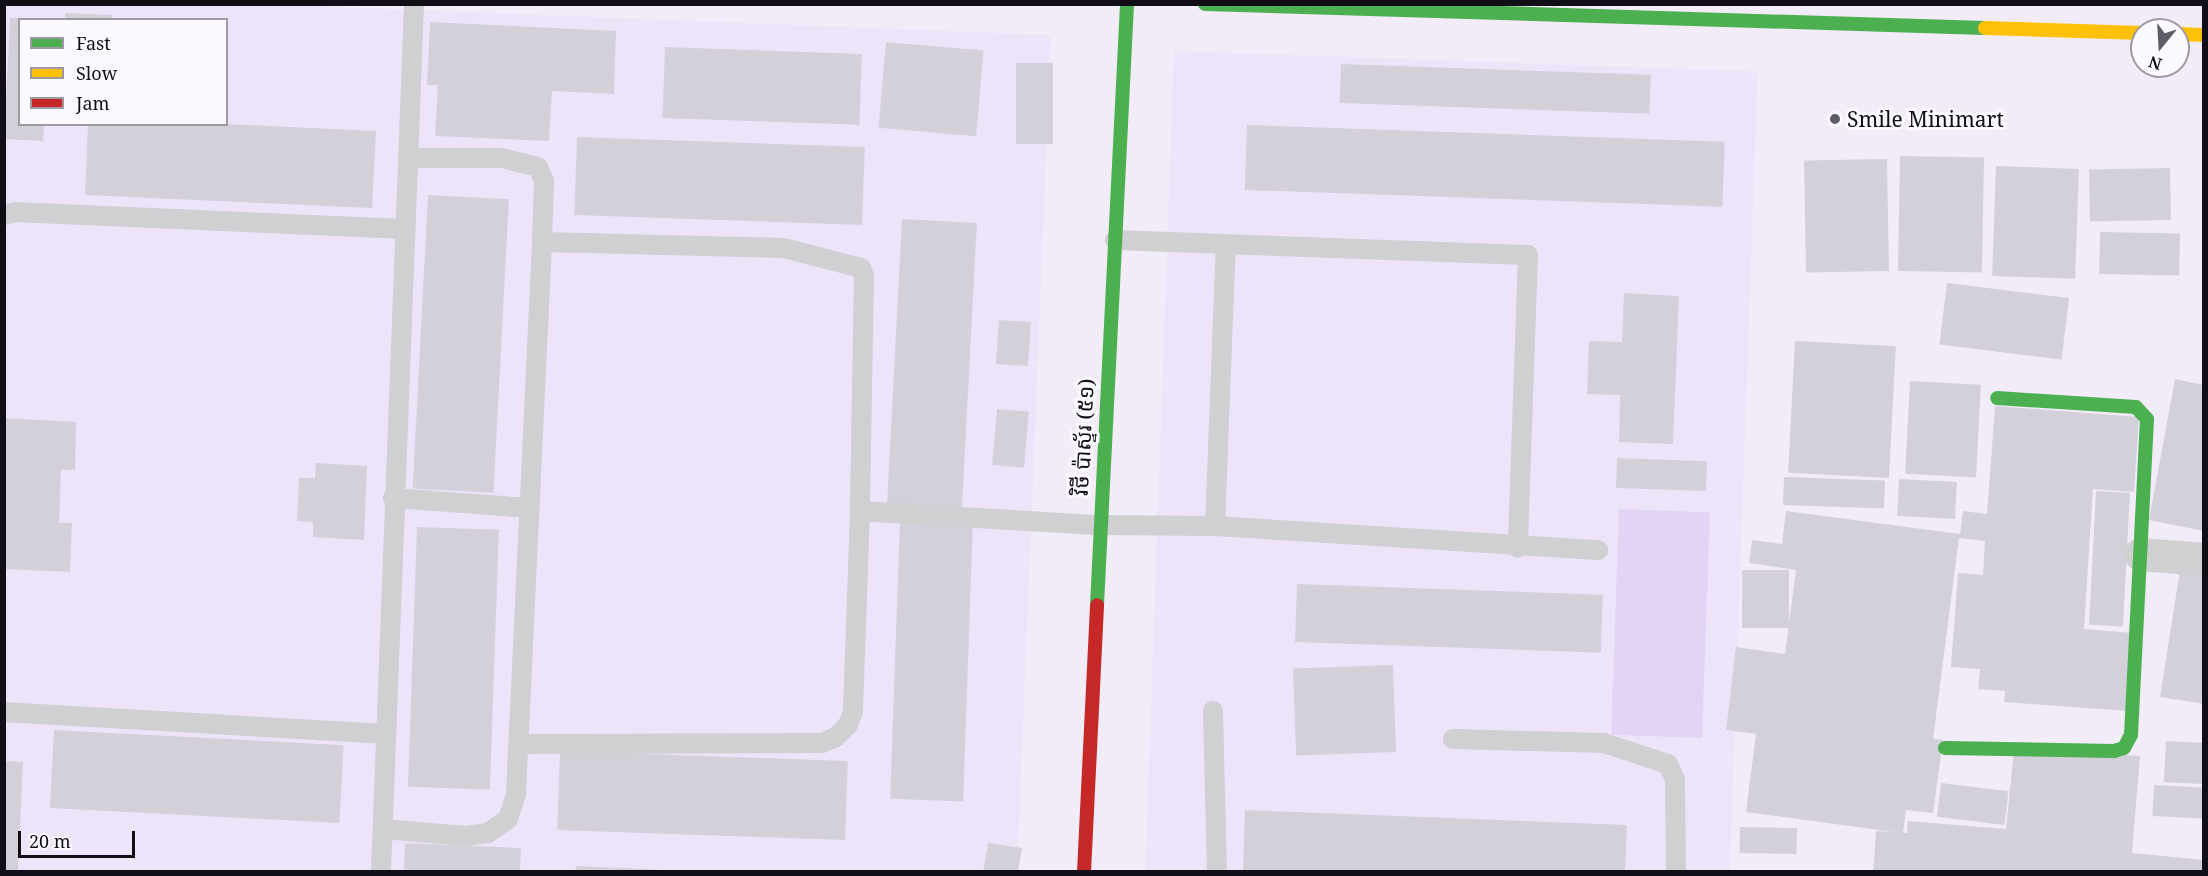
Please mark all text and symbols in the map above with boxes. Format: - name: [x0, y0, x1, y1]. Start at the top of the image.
- legend: [18, 18, 228, 126]
- north arrow: [2130, 18, 2190, 78]
- text: Fast: [76, 31, 111, 55]
- text: N: [2146, 51, 2164, 76]
- text: Slow: [76, 61, 117, 85]
- text: Jam: [76, 91, 110, 115]
- place label: Smile Minimart: [1847, 106, 2004, 132]
- marker: Smile Minimart: [1828, 112, 1842, 126]
- street label: វិថី ប៉ាស្ទ័រ (៥១): [1067, 378, 1099, 496]
- scale bar: [21, 819, 138, 857]
- text: 20 m: [29, 829, 71, 853]

